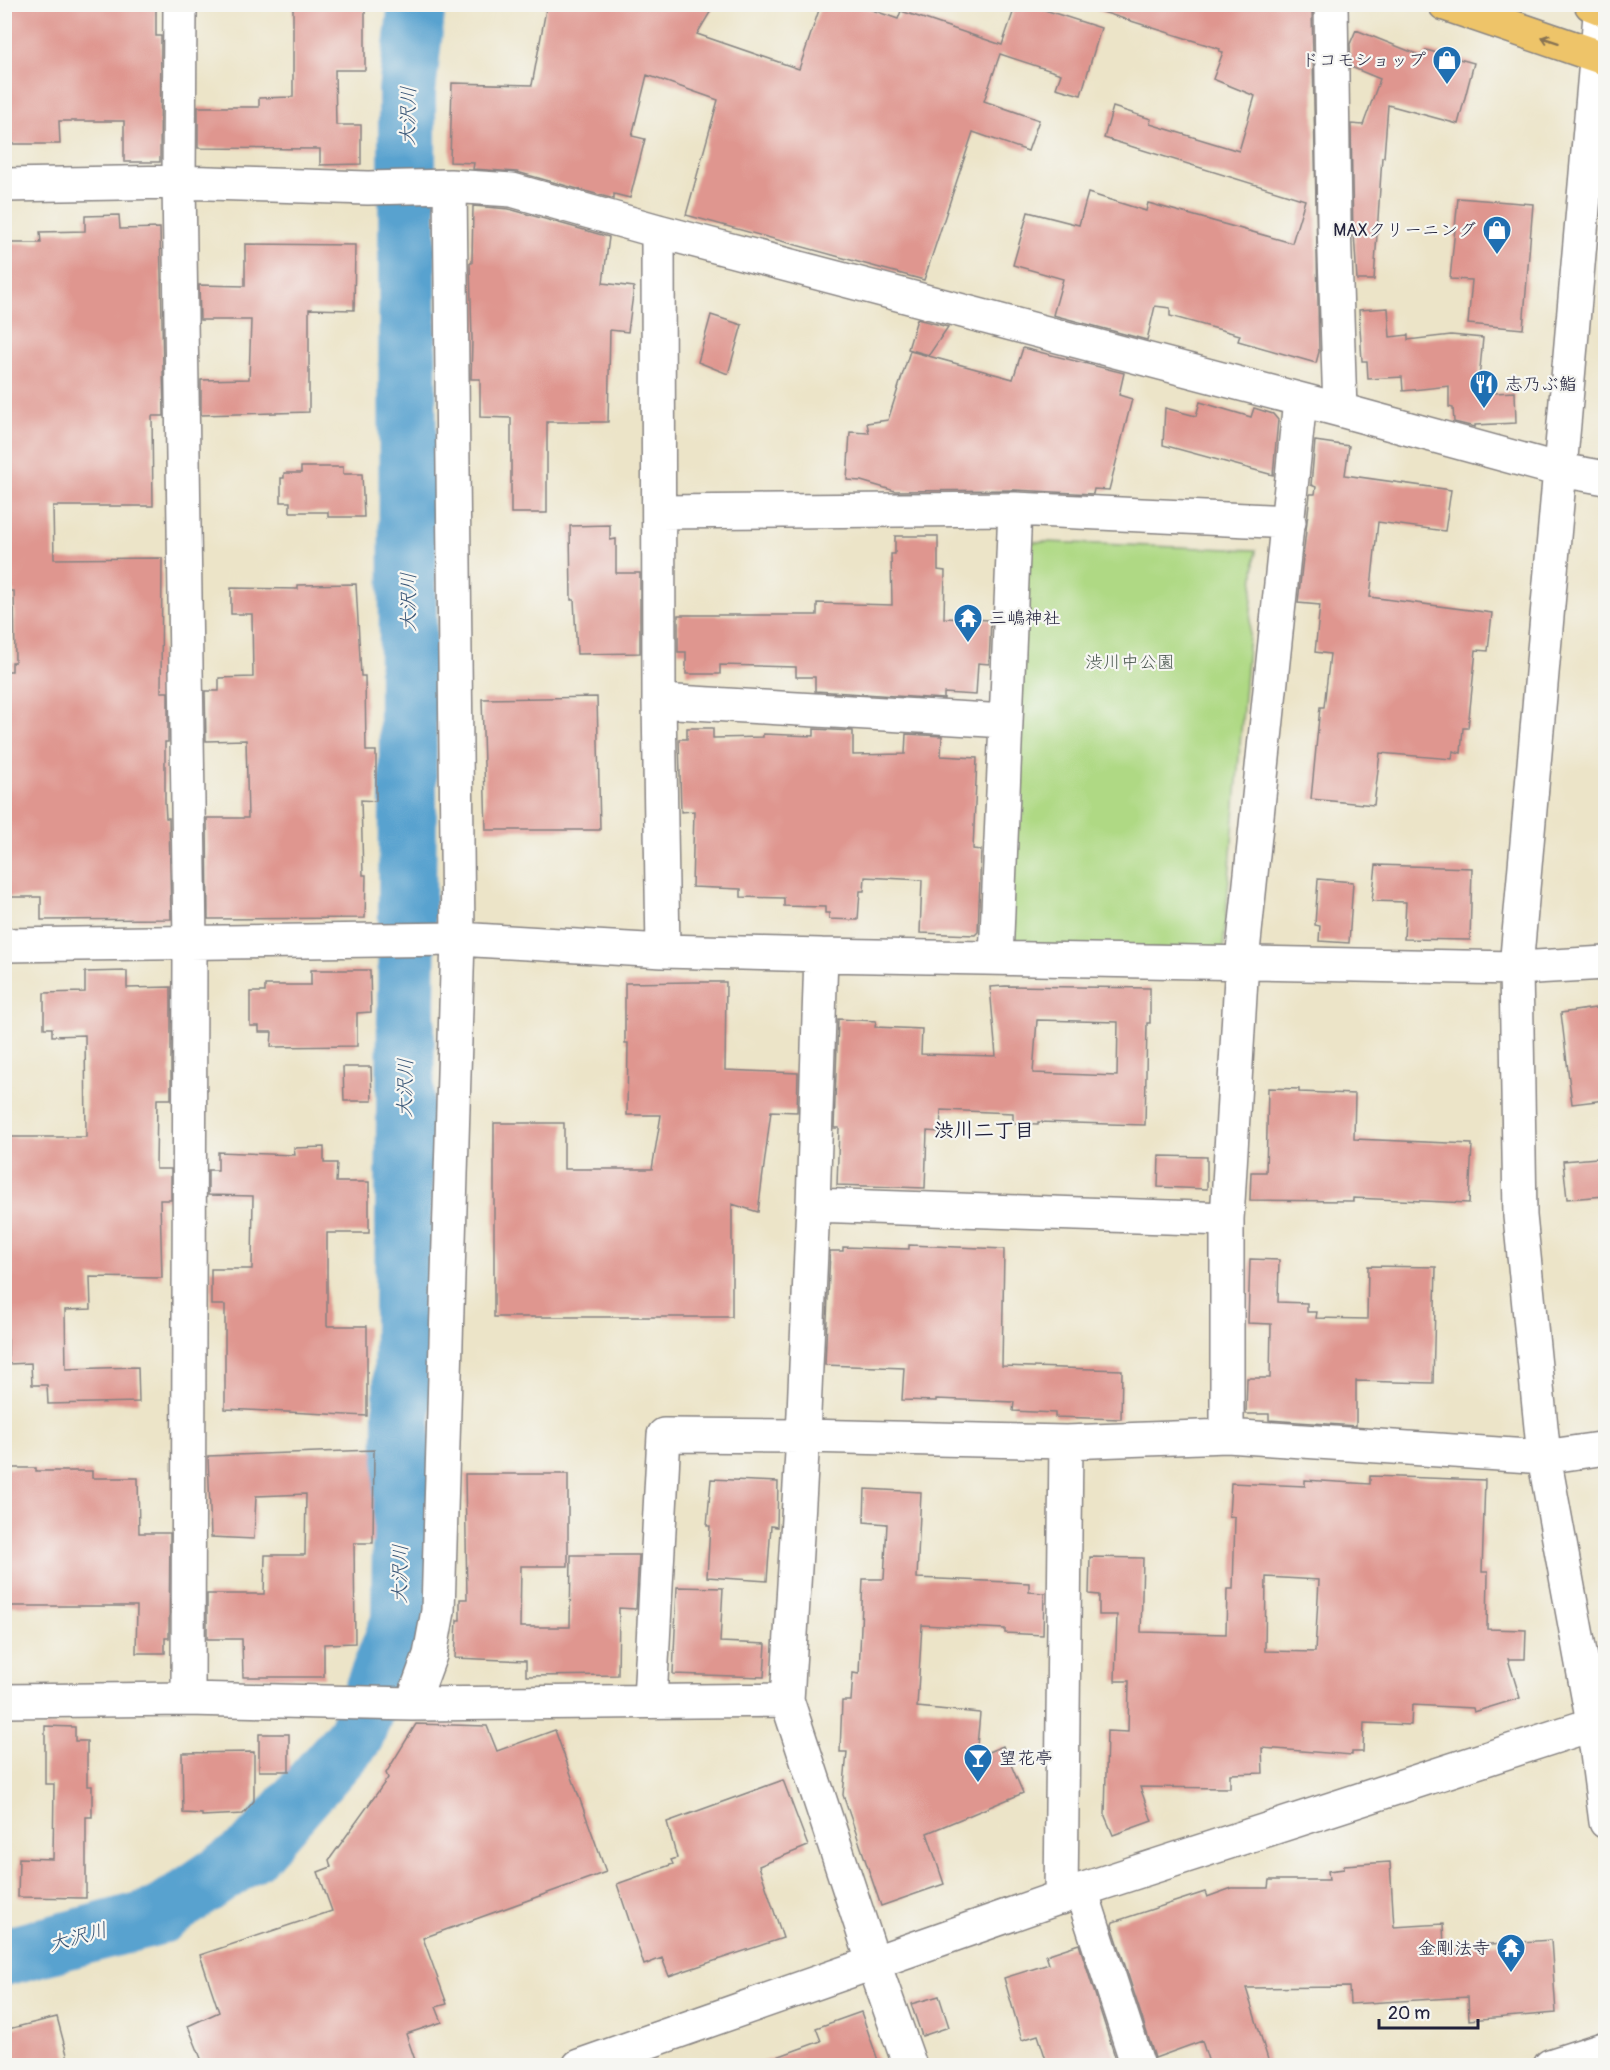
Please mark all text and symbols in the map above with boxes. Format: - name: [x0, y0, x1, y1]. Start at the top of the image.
- one-way arrow: [1541, 34, 1560, 45]
- shop icon: ドコモショップ: [1431, 44, 1463, 86]
- place label: ドコモショップ: [1301, 49, 1426, 72]
- water label: 大沢川: [395, 86, 421, 146]
- shop icon: MAXクリーニング: [1481, 214, 1513, 256]
- place label: MAXクリーニング: [1333, 219, 1476, 242]
- restaurant icon: 志乃ぶ鮨: [1468, 368, 1500, 410]
- place label: 志乃ぶ鮨: [1505, 373, 1577, 396]
- water label: 大沢川: [396, 572, 421, 632]
- temple icon: 三嶋神社: [952, 602, 984, 644]
- place label: 三嶋神社: [989, 607, 1061, 630]
- park label: 渋川中公園: [1085, 651, 1175, 674]
- water label: 大沢川: [392, 1058, 418, 1118]
- district label: 渋川二丁目: [934, 1118, 1034, 1143]
- water label: 大沢川: [387, 1544, 413, 1604]
- bar icon: 望花亭: [962, 1742, 994, 1784]
- place label: 望花亭: [999, 1747, 1053, 1770]
- water label: 大沢川: [46, 1917, 110, 1957]
- temple icon: 金剛法寺: [1495, 1932, 1527, 1974]
- place label: 金剛法寺: [1418, 1937, 1490, 1960]
- scale bar: [1379, 1992, 1478, 2030]
- text: 20 m: [1388, 2002, 1430, 2025]

